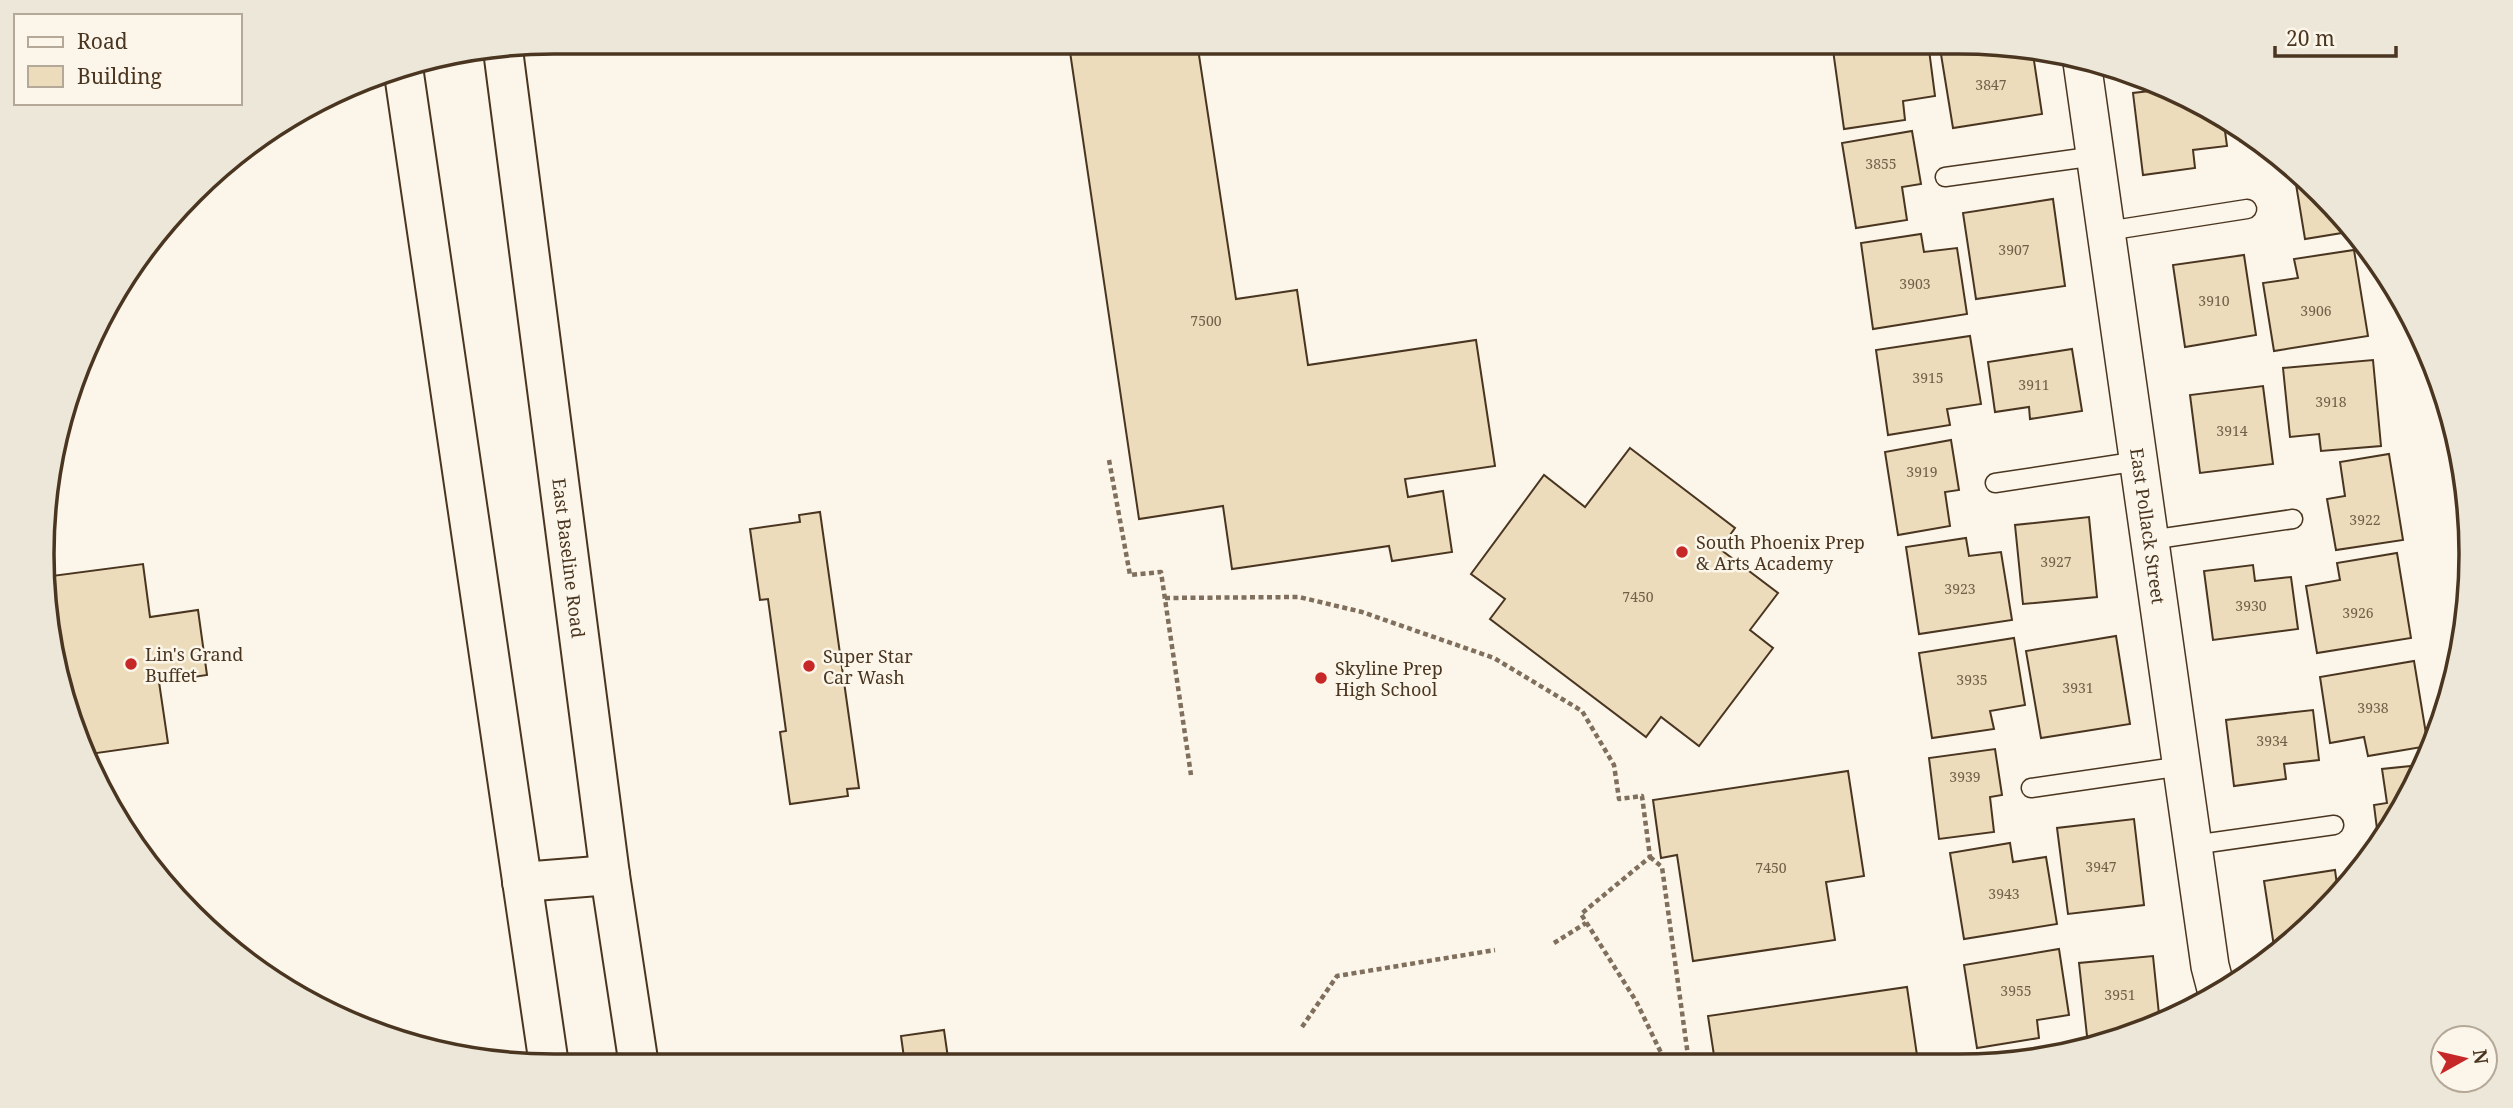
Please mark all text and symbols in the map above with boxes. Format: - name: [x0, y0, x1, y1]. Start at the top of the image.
- legend: [14, 14, 242, 105]
- scale bar: [2275, 14, 2396, 58]
- text: 20 m: [2286, 24, 2335, 52]
- text: Road: [77, 27, 128, 55]
- text: Building: [77, 62, 162, 90]
- house number: 3847: [1975, 75, 2007, 94]
- house number: 3855: [1865, 154, 1897, 173]
- house number: 3907: [1998, 240, 2030, 259]
- house number: 3903: [1899, 274, 1931, 293]
- house number: 3910: [2198, 291, 2230, 310]
- house number: 3906: [2300, 301, 2332, 320]
- house number: 7500: [1190, 311, 1222, 330]
- house number: 3915: [1912, 368, 1944, 387]
- house number: 3911: [2018, 375, 2050, 394]
- house number: 3918: [2315, 392, 2347, 411]
- house number: 3914: [2216, 421, 2248, 440]
- street label: East Pollack Street: [2125, 446, 2171, 606]
- house number: 3919: [1906, 462, 1938, 481]
- street label: East Baseline Road: [547, 477, 591, 639]
- house number: 3922: [2349, 510, 2381, 529]
- place label: South Phoenix Prep & Arts Academy: [1696, 530, 1865, 575]
- marker: South Phoenix Prep & Arts Academy: [1674, 544, 1690, 560]
- house number: 3927: [2040, 552, 2072, 571]
- house number: 3923: [1944, 579, 1976, 598]
- house number: 7450: [1622, 587, 1654, 606]
- house number: 3930: [2235, 596, 2267, 615]
- house number: 3926: [2342, 603, 2374, 622]
- place label: Lin's Grand Buffet: [145, 642, 243, 687]
- place label: Super Star Car Wash: [823, 644, 913, 689]
- marker: Lin's Grand Buffet: [123, 656, 139, 672]
- place label: Skyline Prep High School: [1335, 656, 1443, 701]
- marker: Super Star Car Wash: [801, 658, 817, 674]
- marker: Skyline Prep High School: [1313, 670, 1329, 686]
- house number: 3935: [1956, 670, 1988, 689]
- house number: 3931: [2062, 678, 2094, 697]
- house number: 3938: [2357, 698, 2389, 717]
- house number: 3934: [2256, 731, 2288, 750]
- house number: 3939: [1949, 767, 1981, 786]
- house number: 3947: [2085, 857, 2117, 876]
- house number: 7450: [1755, 858, 1787, 877]
- house number: 3943: [1988, 884, 2020, 903]
- house number: 3955: [2000, 981, 2032, 1000]
- house number: 3951: [2104, 985, 2136, 1004]
- north arrow: [2429, 1024, 2499, 1094]
- text: N: [2467, 1047, 2495, 1066]

